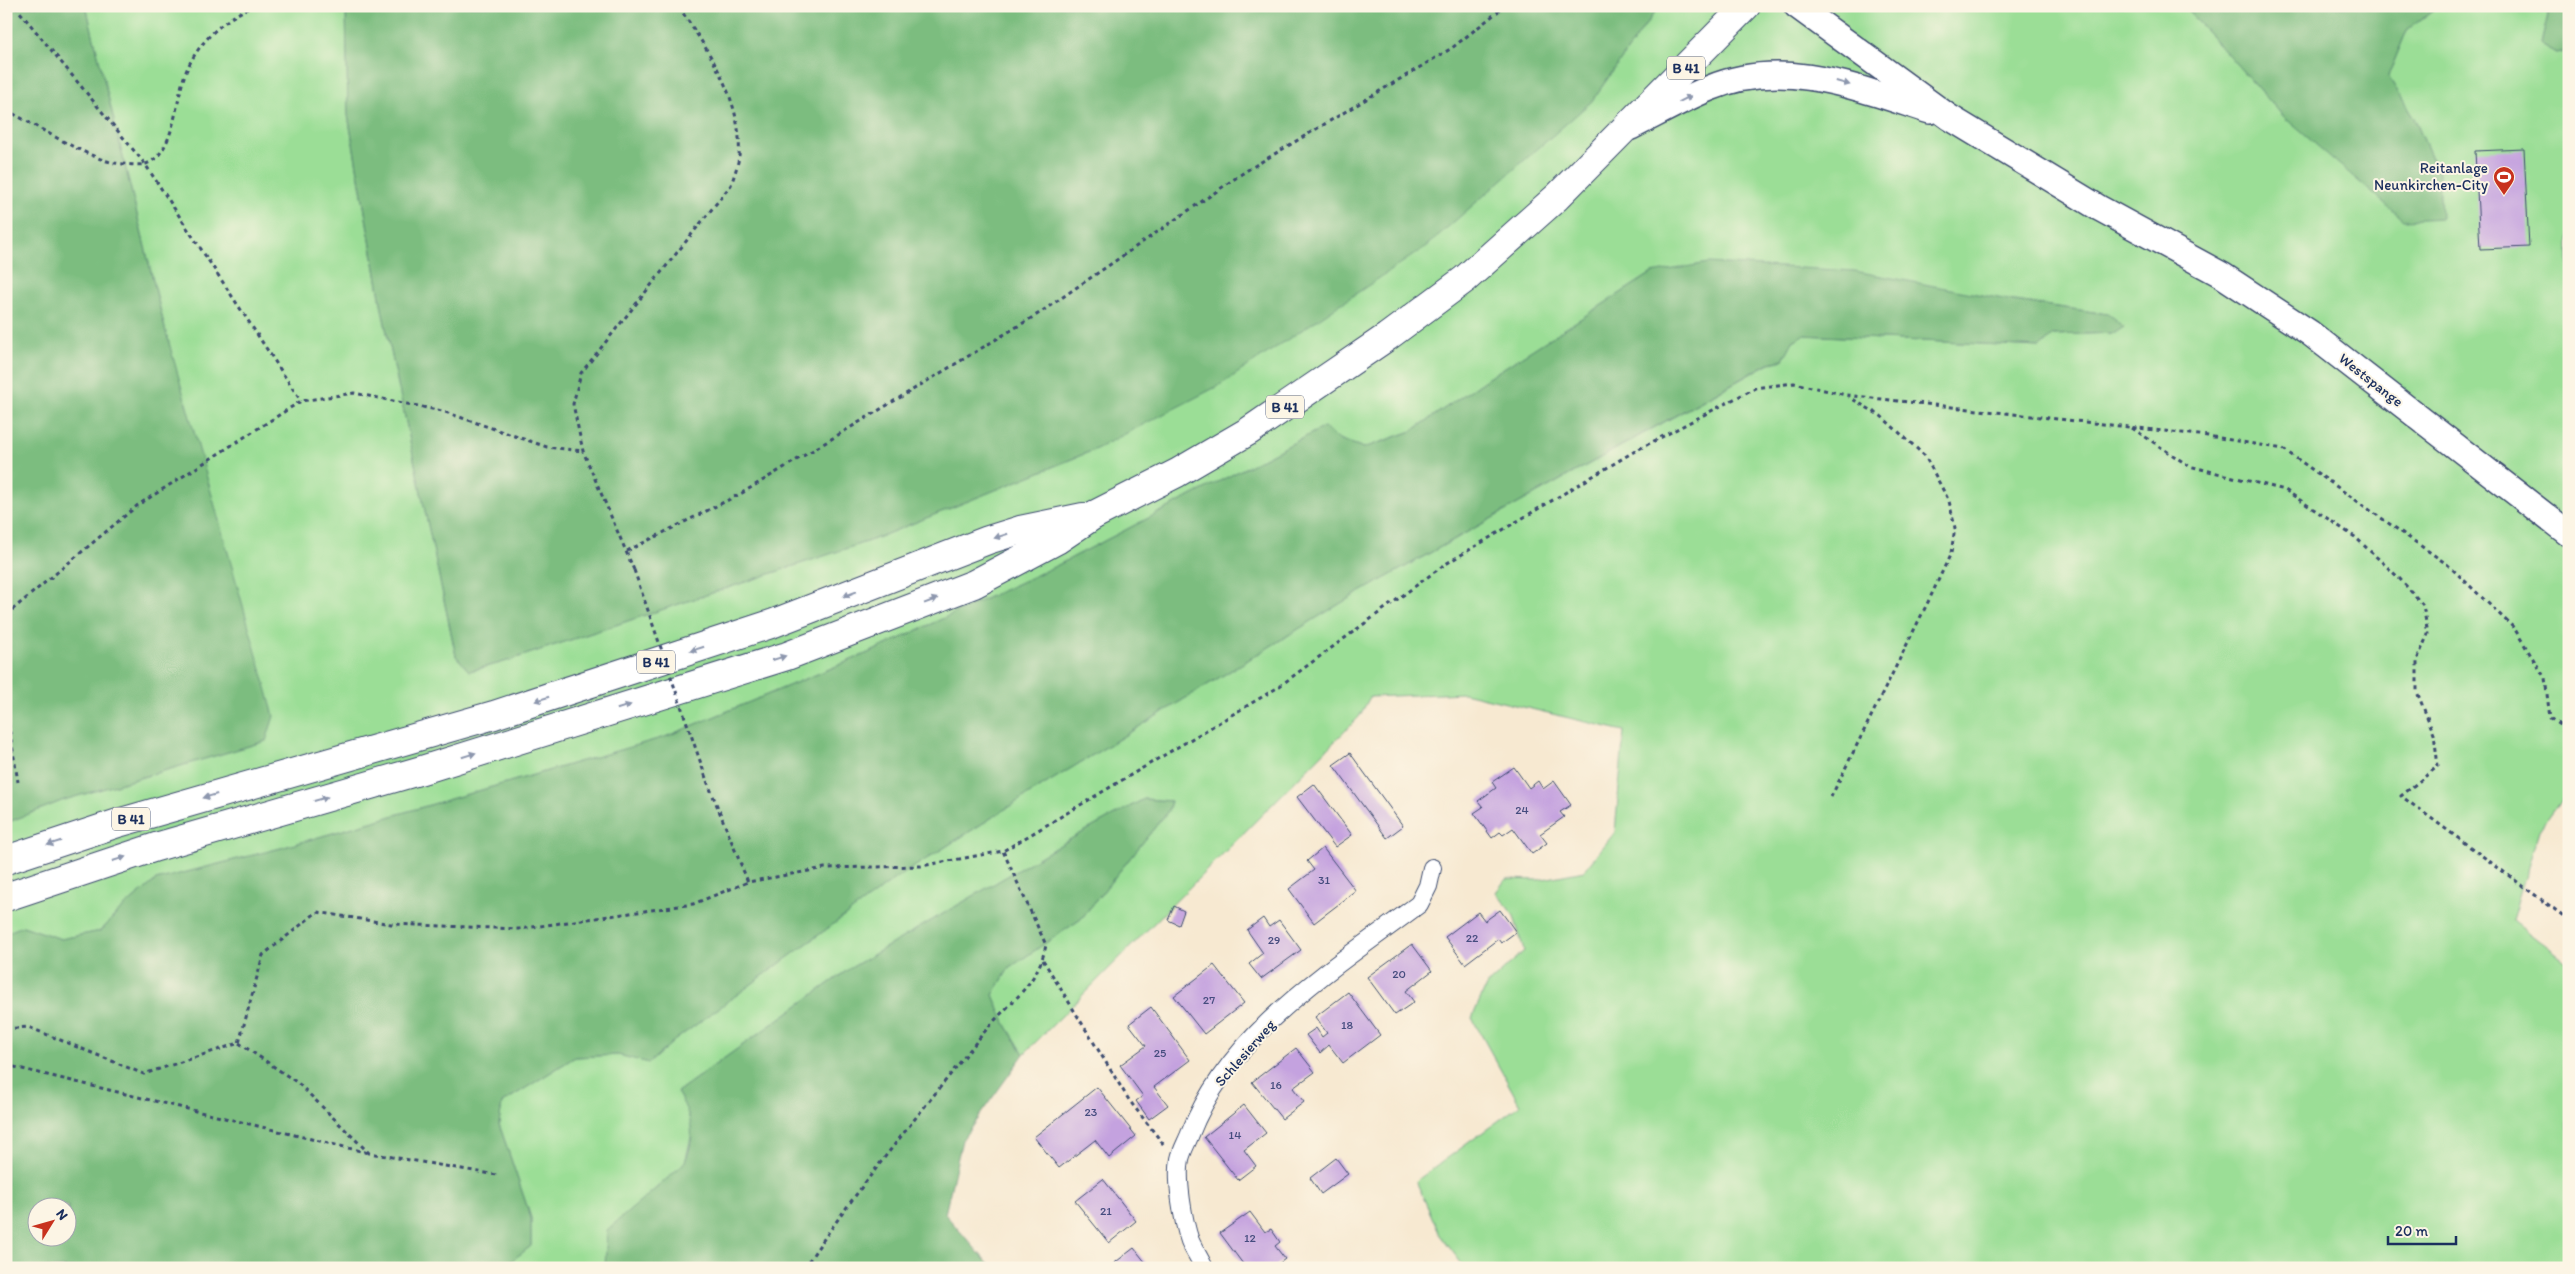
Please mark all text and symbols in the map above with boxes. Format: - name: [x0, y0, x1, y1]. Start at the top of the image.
- road number: B 41: [1667, 56, 1705, 80]
- one-way arrow: [1835, 80, 1850, 88]
- one-way arrow: [1678, 95, 1693, 104]
- place label: Reitanlage Neunkirchen-City: [2374, 159, 2488, 194]
- sports icon: Reitanlage Neunkirchen-City: [2492, 165, 2516, 196]
- street label: Westspange: [2335, 349, 2407, 411]
- road number: B 41: [1266, 396, 1304, 418]
- one-way arrow: [994, 532, 1009, 540]
- one-way arrow: [842, 590, 857, 598]
- one-way arrow: [924, 597, 939, 605]
- one-way arrow: [689, 646, 704, 653]
- road number: B 41: [637, 650, 675, 674]
- one-way arrow: [772, 654, 787, 662]
- one-way arrow: [535, 696, 550, 704]
- one-way arrow: [617, 702, 632, 710]
- one-way arrow: [462, 751, 477, 759]
- one-way arrow: [202, 793, 217, 801]
- one-way arrow: [313, 794, 328, 802]
- house number: 24: [1515, 803, 1529, 817]
- road number: B 41: [112, 808, 150, 831]
- one-way arrow: [47, 840, 62, 847]
- one-way arrow: [111, 854, 126, 862]
- house number: 31: [1318, 873, 1330, 887]
- house number: 22: [1466, 931, 1479, 945]
- house number: 29: [1268, 933, 1280, 947]
- house number: 20: [1392, 967, 1406, 981]
- house number: 27: [1203, 993, 1215, 1007]
- street label: Schlesierweg: [1211, 1016, 1279, 1090]
- house number: 18: [1341, 1018, 1353, 1032]
- house number: 25: [1154, 1046, 1166, 1060]
- house number: 16: [1270, 1078, 1282, 1092]
- house number: 23: [1085, 1105, 1098, 1119]
- house number: 14: [1229, 1128, 1241, 1142]
- north arrow: [28, 1196, 78, 1246]
- house number: 21: [1100, 1204, 1112, 1218]
- text: N: [52, 1206, 72, 1223]
- scale bar: [2388, 1214, 2455, 1246]
- text: 20 m: [2395, 1222, 2429, 1240]
- house number: 12: [1244, 1231, 1257, 1245]

